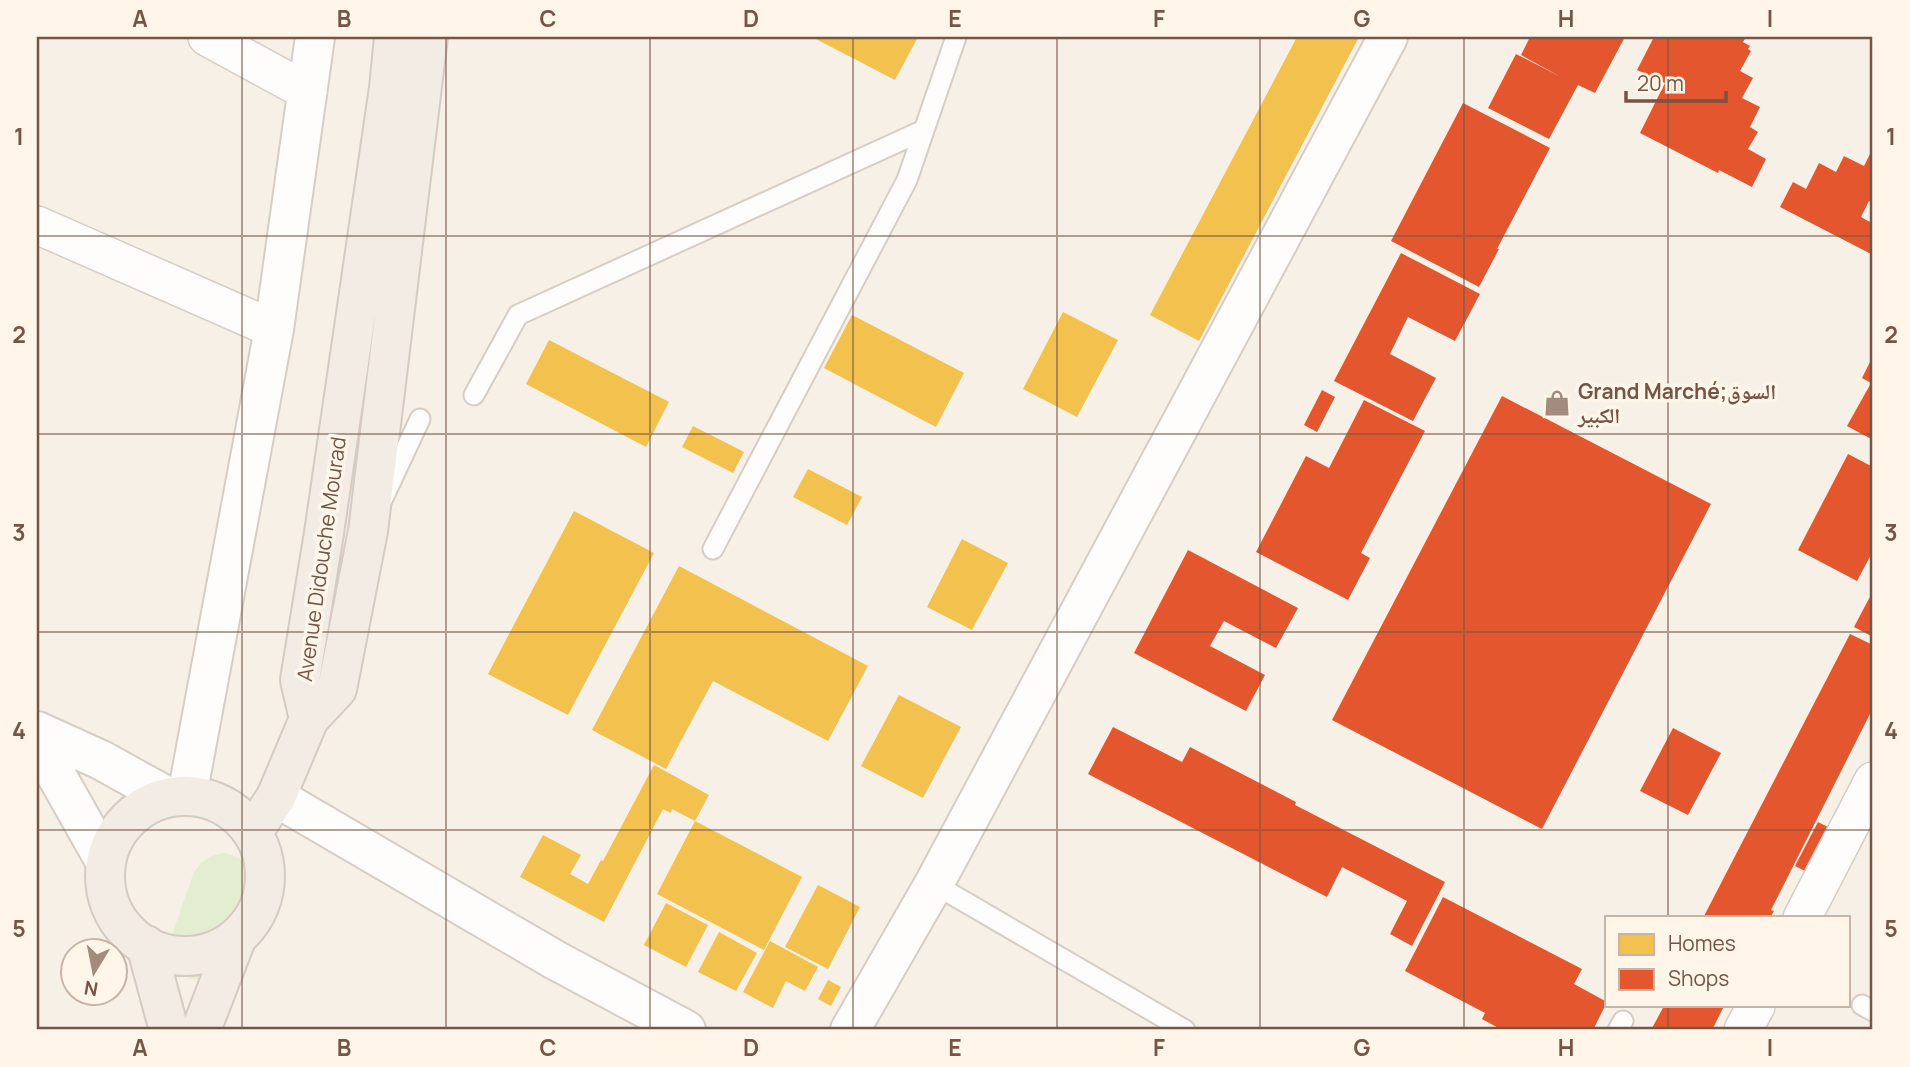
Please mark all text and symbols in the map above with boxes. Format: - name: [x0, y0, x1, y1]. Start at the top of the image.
- text: A: [132, 2, 148, 34]
- text: B: [337, 2, 351, 34]
- text: C: [540, 2, 557, 34]
- text: D: [743, 2, 759, 34]
- text: E: [948, 2, 962, 34]
- text: F: [1153, 2, 1165, 34]
- text: G: [1354, 2, 1371, 34]
- text: H: [1558, 2, 1574, 34]
- text: I: [1767, 2, 1773, 34]
- scale bar: [1626, 60, 1726, 104]
- text: 20 m: [1637, 69, 1684, 97]
- text: 1: [14, 120, 24, 152]
- text: 1: [1886, 120, 1896, 152]
- text: 2: [12, 318, 26, 350]
- text: 2: [1884, 318, 1898, 350]
- place label: Grand Marché;السوق الكبير: [1577, 377, 1776, 429]
- shop icon: Grand Marché;السوق الكبير: [1542, 388, 1572, 418]
- street label: Avenue Didouche Mourad: [290, 435, 352, 683]
- text: 3: [12, 516, 26, 548]
- text: 3: [1884, 516, 1898, 548]
- text: 4: [12, 714, 26, 746]
- text: 4: [1884, 714, 1898, 746]
- text: 5: [12, 912, 26, 944]
- text: 5: [1884, 912, 1898, 944]
- legend: [1605, 916, 1850, 1007]
- text: Homes: [1668, 929, 1736, 957]
- north arrow: [60, 937, 130, 1007]
- text: Shops: [1668, 964, 1729, 992]
- text: N: [82, 975, 100, 1003]
- text: A: [132, 1031, 148, 1063]
- text: B: [337, 1031, 351, 1063]
- text: C: [540, 1031, 557, 1063]
- text: D: [743, 1031, 759, 1063]
- text: E: [948, 1031, 962, 1063]
- text: F: [1153, 1031, 1165, 1063]
- text: G: [1354, 1031, 1371, 1063]
- text: H: [1558, 1031, 1574, 1063]
- text: I: [1767, 1031, 1773, 1063]

